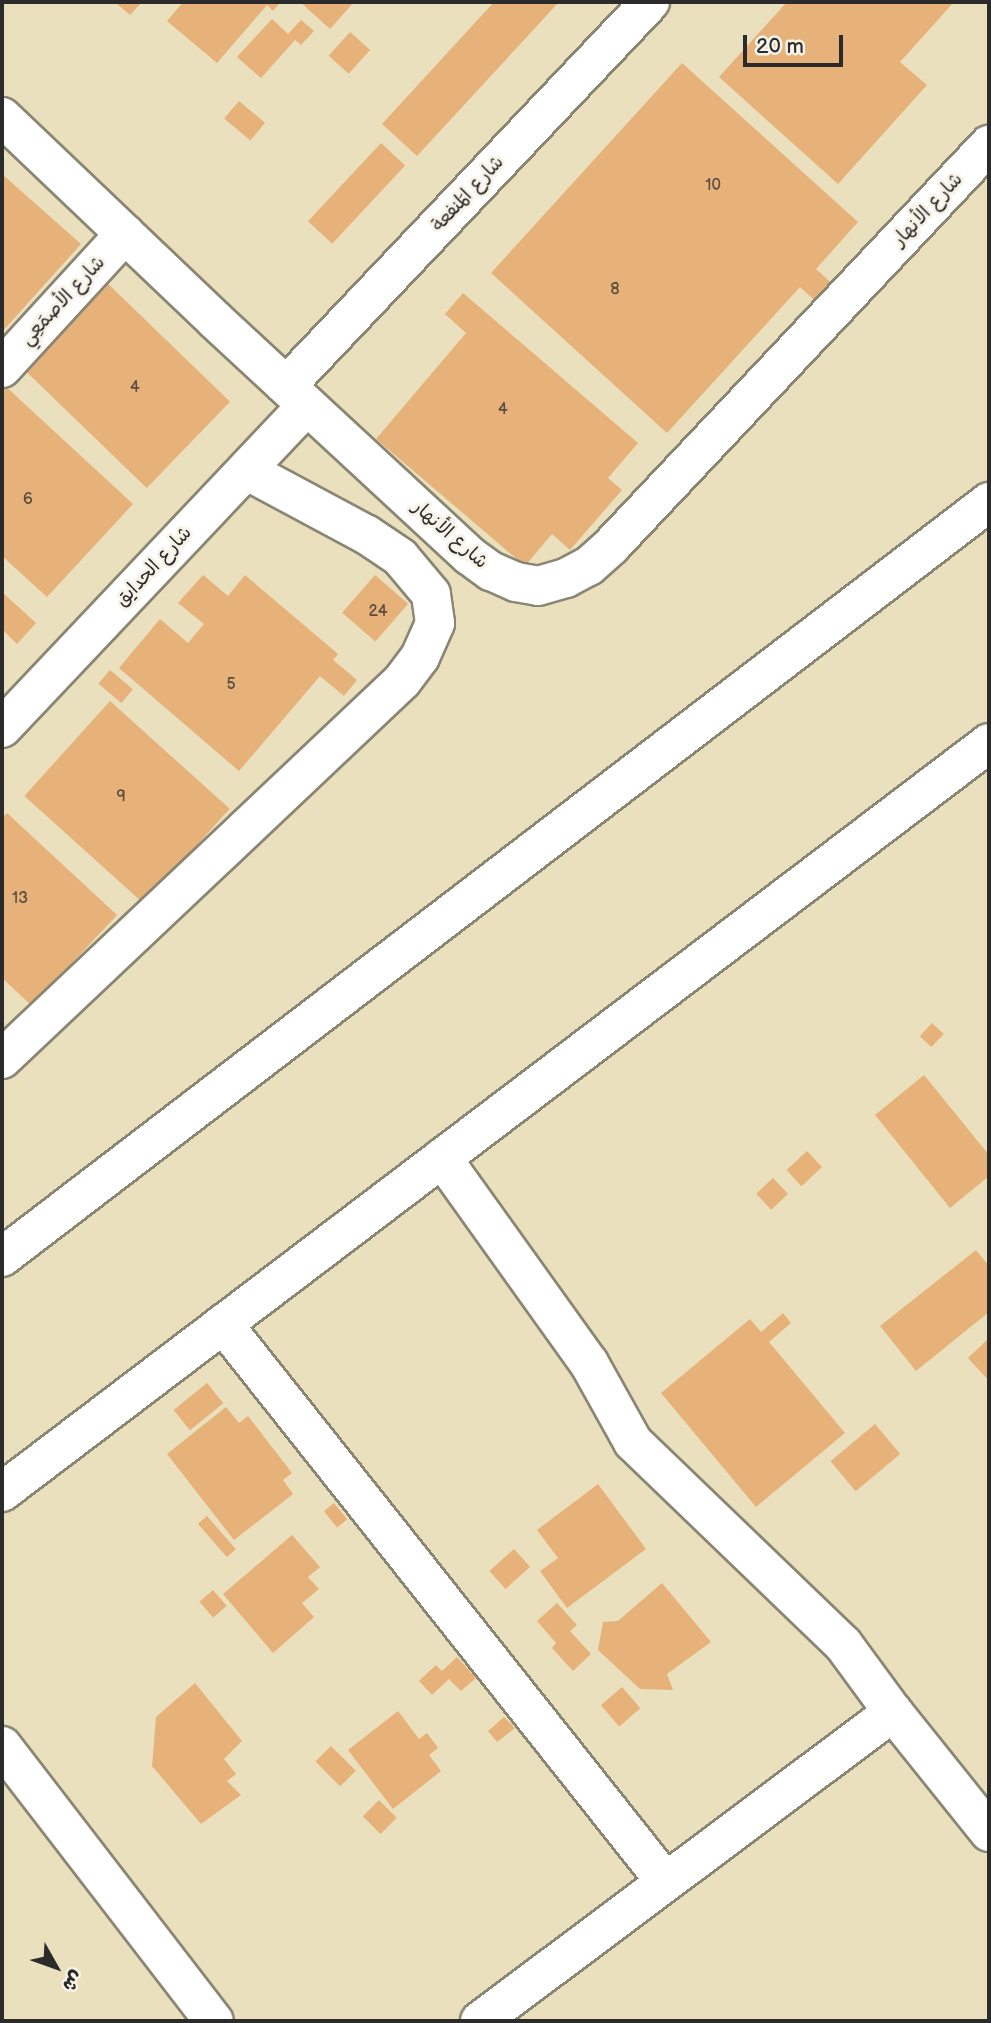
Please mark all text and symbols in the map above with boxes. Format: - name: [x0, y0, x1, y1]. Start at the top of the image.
- scale bar: [746, 21, 846, 65]
- text: 20 m: [756, 34, 804, 59]
- street label: شارع المَنفعة: [427, 151, 509, 237]
- street label: شارع الأنهار: [888, 169, 968, 251]
- house number: 10: [705, 176, 721, 196]
- street label: شارع الأصمَعِي: [16, 252, 110, 350]
- house number: 8: [610, 280, 620, 300]
- house number: 4: [130, 378, 140, 398]
- house number: 4: [498, 400, 508, 420]
- house number: 6: [23, 490, 33, 510]
- street label: شارع الأنهار: [408, 496, 492, 574]
- street label: شارع الحدايق: [111, 522, 197, 612]
- house number: 24: [369, 602, 387, 622]
- house number: 5: [226, 675, 236, 695]
- house number: 9: [116, 787, 126, 807]
- house number: 13: [12, 889, 28, 909]
- north arrow: [21, 1932, 91, 2002]
- text: ش: [57, 1965, 88, 1996]

